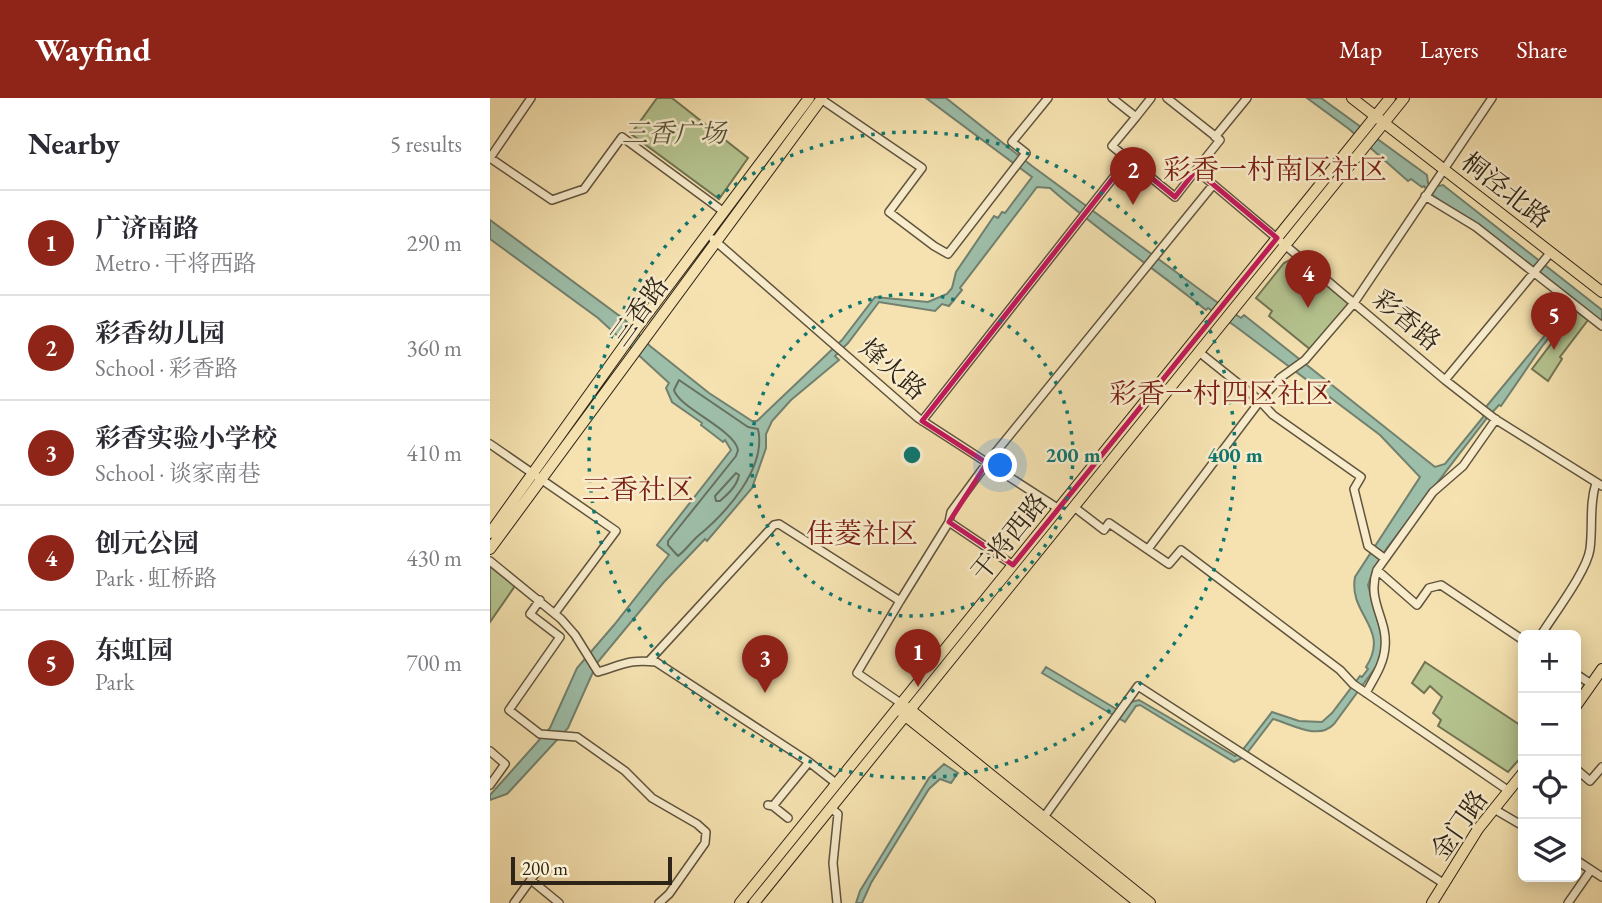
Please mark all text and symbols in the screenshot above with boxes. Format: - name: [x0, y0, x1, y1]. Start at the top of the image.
- text: Wayfind: [35, 28, 151, 71]
- text: Map: [1339, 34, 1382, 65]
- text: Layers: [1420, 34, 1479, 65]
- text: Share: [1517, 34, 1567, 65]
- park label: 三香广场: [622, 116, 728, 150]
- text: Nearby: [28, 124, 120, 163]
- text: 5 results: [390, 129, 462, 159]
- street label: 桐泾北路: [1455, 145, 1557, 235]
- pin: 2: [1110, 147, 1156, 205]
- district label: 彩香一村南区社区: [1163, 151, 1387, 187]
- text: 广济南路: [95, 211, 199, 245]
- text: 1: [45, 228, 57, 258]
- text: 290 m: [406, 228, 462, 258]
- text: Metro · 干将西路: [95, 248, 256, 278]
- pin: 4: [1285, 250, 1331, 308]
- street label: 三香路: [602, 269, 676, 353]
- street label: 彩香路: [1366, 282, 1448, 358]
- pin: 5: [1531, 292, 1577, 350]
- text: 彩香幼儿园: [95, 316, 225, 350]
- street label: 烽火路: [852, 331, 934, 407]
- text: 2: [45, 333, 57, 363]
- text: 360 m: [406, 333, 462, 363]
- text: School · 彩香路: [95, 353, 238, 383]
- district label: 彩香一村四区社区: [1109, 375, 1333, 411]
- text: 彩香实验小学校: [95, 421, 277, 455]
- text: 3: [45, 438, 57, 468]
- text: 410 m: [406, 438, 462, 468]
- text: 200 m: [1045, 441, 1101, 468]
- text: 400 m: [1207, 441, 1263, 468]
- centre of rings: [900, 443, 924, 467]
- your location: [983, 448, 1017, 482]
- text: School · 谈家南巷: [95, 458, 261, 488]
- district label: 三香社区: [582, 471, 694, 507]
- street label: 干将西路: [963, 486, 1055, 588]
- district label: 佳菱社区: [806, 515, 918, 551]
- text: 创元公园: [95, 526, 199, 560]
- text: 4: [45, 543, 57, 573]
- text: 430 m: [406, 543, 462, 573]
- text: Park · 虹桥路: [95, 563, 217, 593]
- pin: 1: [895, 629, 941, 687]
- map controls: [1518, 630, 1581, 882]
- button: +: [1518, 630, 1581, 693]
- text: 东虹园: [95, 633, 173, 667]
- pin: 3: [742, 635, 788, 693]
- text: 5: [45, 648, 57, 678]
- text: 700 m: [406, 648, 462, 678]
- text: Park: [95, 667, 134, 697]
- button: −: [1518, 693, 1581, 756]
- button: locate: [1518, 756, 1581, 819]
- street label: 金门路: [1423, 783, 1495, 867]
- button: layers: [1518, 819, 1581, 882]
- scale bar: [511, 854, 672, 886]
- text: 200 m: [522, 856, 568, 881]

